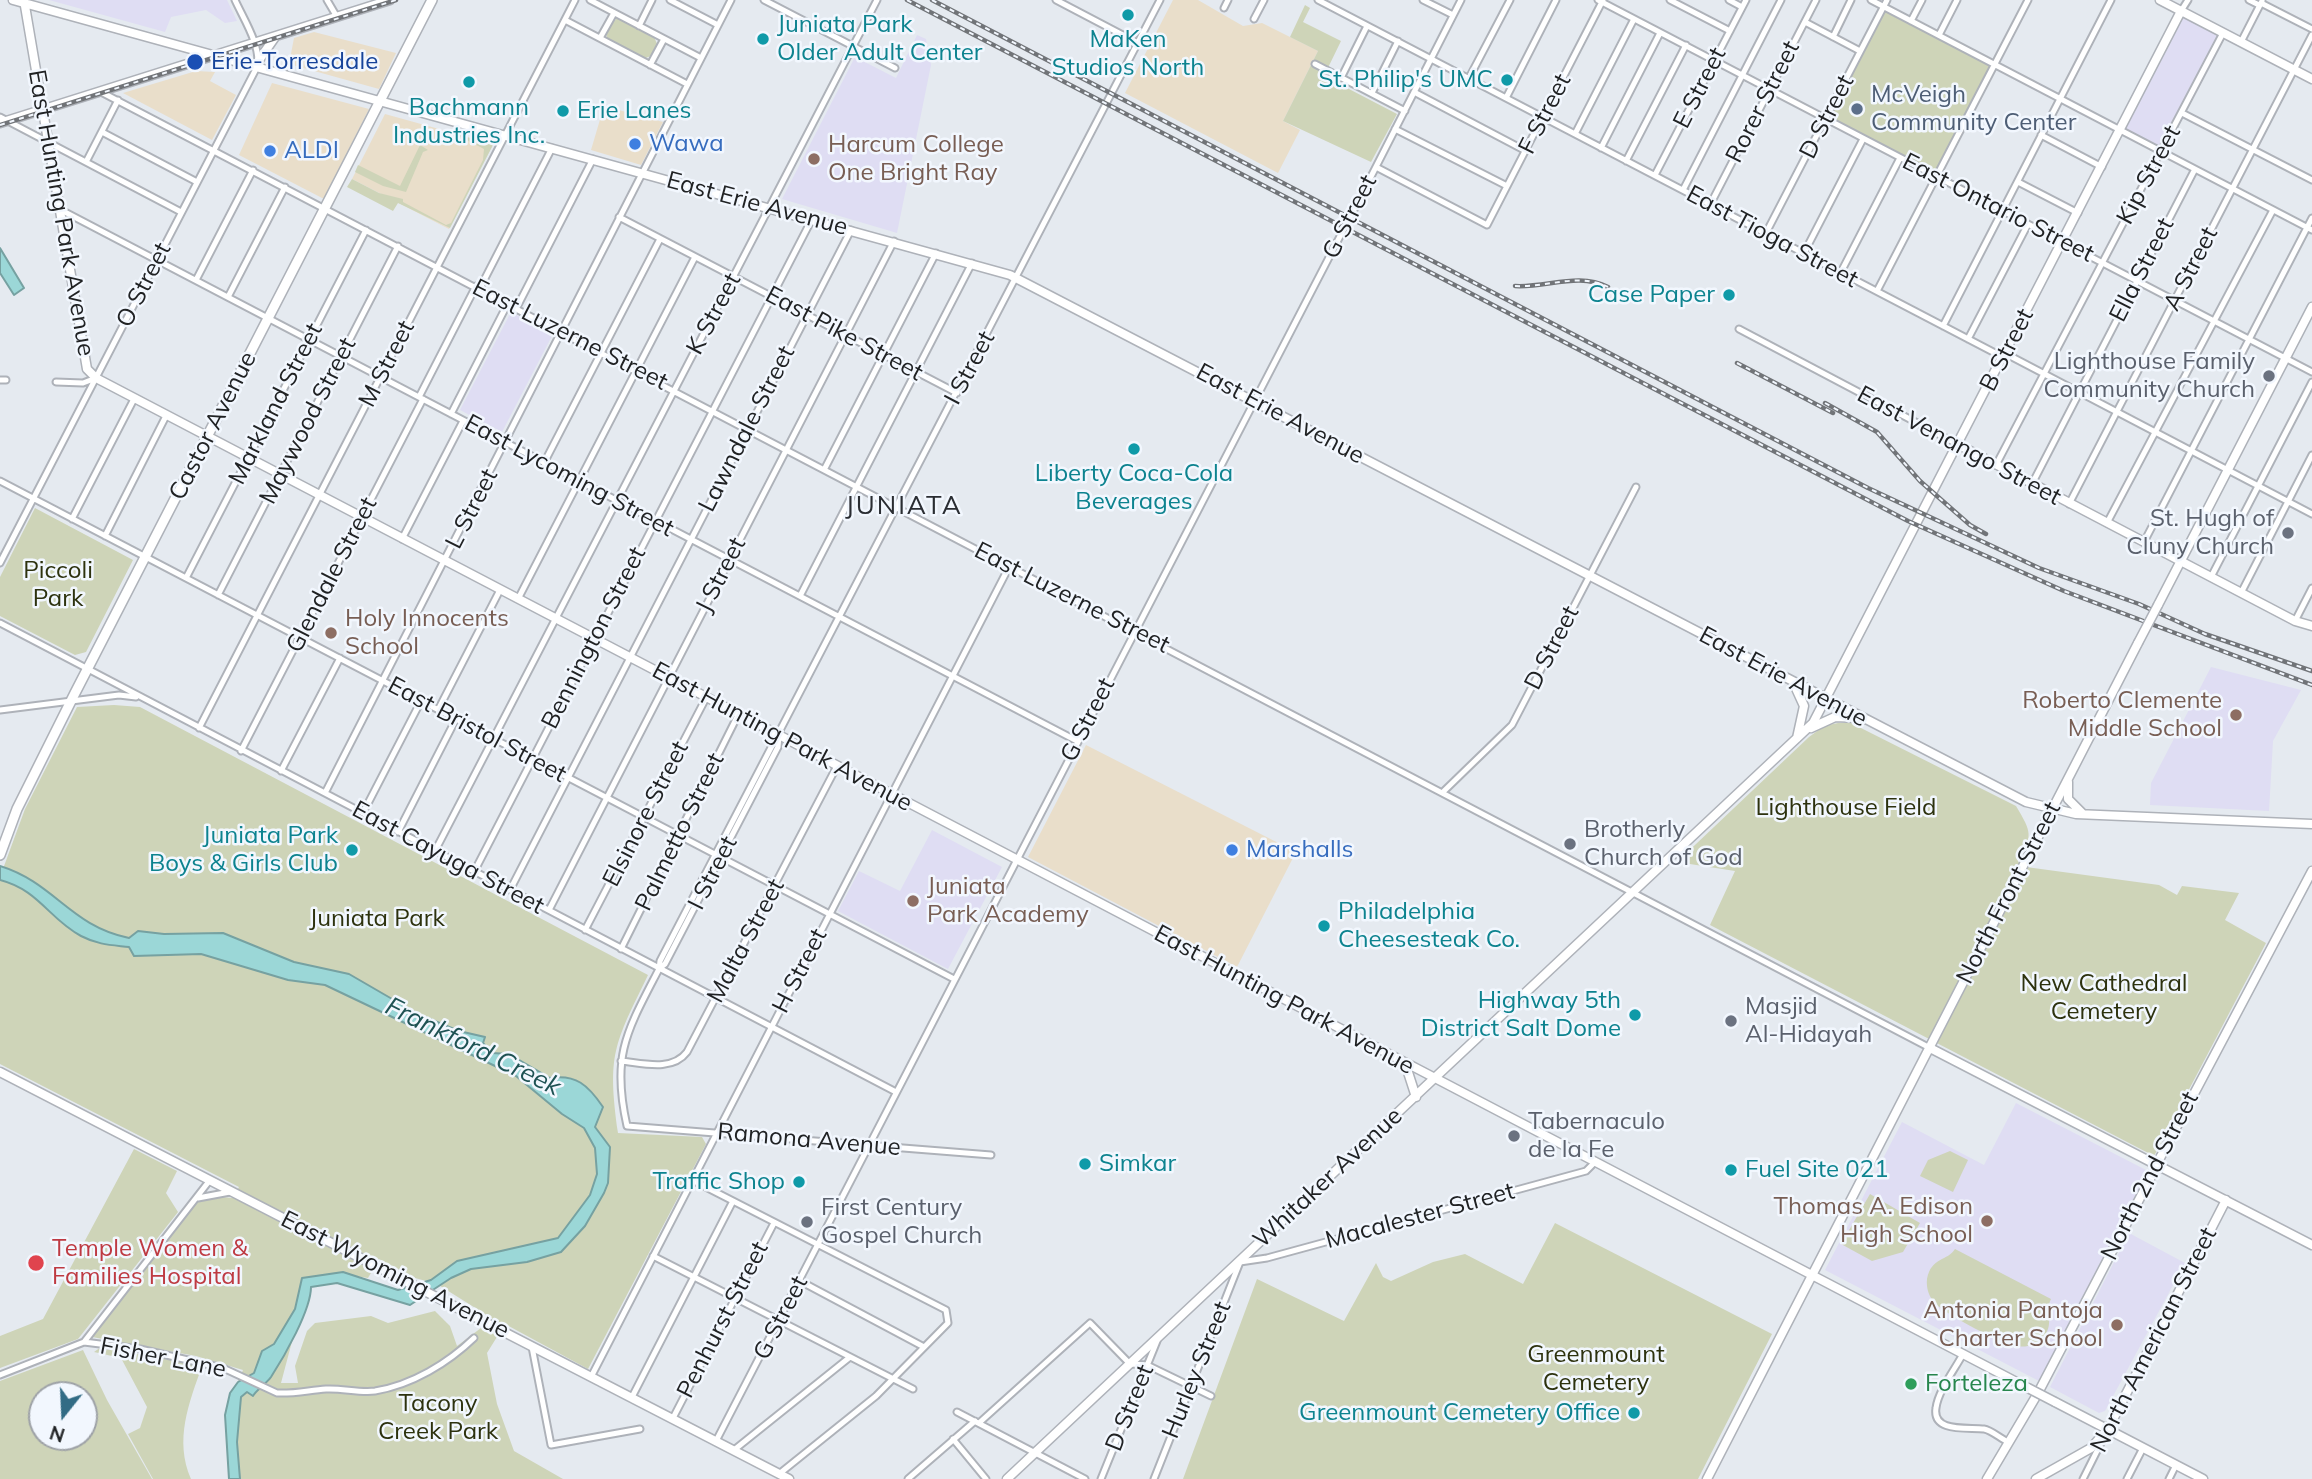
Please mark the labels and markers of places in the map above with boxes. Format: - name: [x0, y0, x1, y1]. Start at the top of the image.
- marker: MaKen Studios North: [1120, 7, 1136, 23]
- place label: Juniata Park Older Adult Center: [777, 11, 983, 67]
- place label: MaKen Studios North: [1052, 26, 1204, 82]
- marker: Juniata Park Older Adult Center: [755, 31, 771, 47]
- place label: Erie-Torresdale: [211, 48, 378, 76]
- marker: Erie-Torresdale: [185, 52, 205, 72]
- place label: St. Philip's UMC: [1318, 66, 1493, 94]
- marker: St. Philip's UMC: [1499, 72, 1515, 88]
- marker: Bachmann Industries Inc.: [461, 74, 477, 90]
- place label: McVeigh Community Center: [1871, 81, 2076, 137]
- place label: Bachmann Industries Inc.: [393, 94, 545, 150]
- place label: Erie Lanes: [577, 97, 691, 125]
- marker: McVeigh Community Center: [1849, 101, 1865, 117]
- marker: Erie Lanes: [555, 103, 571, 119]
- place label: Wawa: [649, 130, 724, 158]
- place label: Harcum College One Bright Ray: [828, 131, 1004, 187]
- marker: Wawa: [627, 136, 643, 152]
- place label: ALDI: [284, 137, 339, 165]
- marker: ALDI: [262, 143, 278, 159]
- marker: Harcum College One Bright Ray: [806, 151, 822, 167]
- place label: Case Paper: [1588, 281, 1715, 309]
- marker: Case Paper: [1721, 287, 1737, 303]
- place label: Lighthouse Family Community Church: [2044, 348, 2255, 404]
- marker: Lighthouse Family Community Church: [2261, 368, 2277, 384]
- marker: Liberty Coca-Cola Beverages: [1126, 441, 1142, 457]
- place label: Liberty Coca-Cola Beverages: [1035, 460, 1233, 516]
- place label: St. Hugh of Cluny Church: [2126, 505, 2274, 561]
- marker: St. Hugh of Cluny Church: [2280, 525, 2296, 541]
- place label: Holy Innocents School: [345, 605, 509, 661]
- marker: Holy Innocents School: [323, 625, 339, 641]
- place label: Roberto Clemente Middle School: [2022, 687, 2222, 743]
- marker: Roberto Clemente Middle School: [2228, 707, 2244, 723]
- place label: Brotherly Church of God: [1584, 816, 1743, 872]
- place label: Juniata Park Boys & Girls Club: [149, 822, 338, 878]
- place label: Marshalls: [1246, 836, 1353, 864]
- marker: Brotherly Church of God: [1562, 836, 1578, 852]
- marker: Juniata Park Boys & Girls Club: [344, 842, 360, 858]
- marker: Marshalls: [1224, 842, 1240, 858]
- place label: Juniata Park Academy: [927, 873, 1089, 929]
- marker: Juniata Park Academy: [905, 893, 921, 909]
- place label: Philadelphia Cheesesteak Co.: [1338, 898, 1520, 954]
- marker: Philadelphia Cheesesteak Co.: [1316, 918, 1332, 934]
- place label: Highway 5th District Salt Dome: [1421, 987, 1621, 1043]
- place label: Masjid Al-Hidayah: [1745, 993, 1872, 1049]
- marker: Highway 5th District Salt Dome: [1627, 1007, 1643, 1023]
- marker: Masjid Al-Hidayah: [1723, 1013, 1739, 1029]
- place label: Tabernaculo de la Fe: [1528, 1108, 1665, 1164]
- marker: Tabernaculo de la Fe: [1506, 1128, 1522, 1144]
- place label: Simkar: [1099, 1150, 1176, 1178]
- marker: Simkar: [1077, 1156, 1093, 1172]
- place label: Fuel Site 021: [1745, 1156, 1889, 1184]
- marker: Fuel Site 021: [1723, 1162, 1739, 1178]
- place label: Traffic Shop: [653, 1168, 785, 1196]
- marker: Traffic Shop: [791, 1174, 807, 1190]
- place label: Thomas A. Edison High School: [1773, 1193, 1973, 1249]
- place label: First Century Gospel Church: [821, 1194, 982, 1250]
- marker: Thomas A. Edison High School: [1979, 1213, 1995, 1229]
- marker: First Century Gospel Church: [799, 1214, 815, 1230]
- place label: Temple Women & Families Hospital: [52, 1235, 248, 1291]
- marker: Temple Women & Families Hospital: [26, 1253, 46, 1273]
- place label: Antonia Pantoja Charter School: [1923, 1297, 2103, 1353]
- marker: Antonia Pantoja Charter School: [2109, 1317, 2125, 1333]
- place label: Forteleza: [1925, 1370, 2028, 1398]
- marker: Forteleza: [1903, 1376, 1919, 1392]
- place label: Greenmount Cemetery Office: [1299, 1399, 1620, 1427]
- marker: Greenmount Cemetery Office: [1626, 1405, 1642, 1421]

